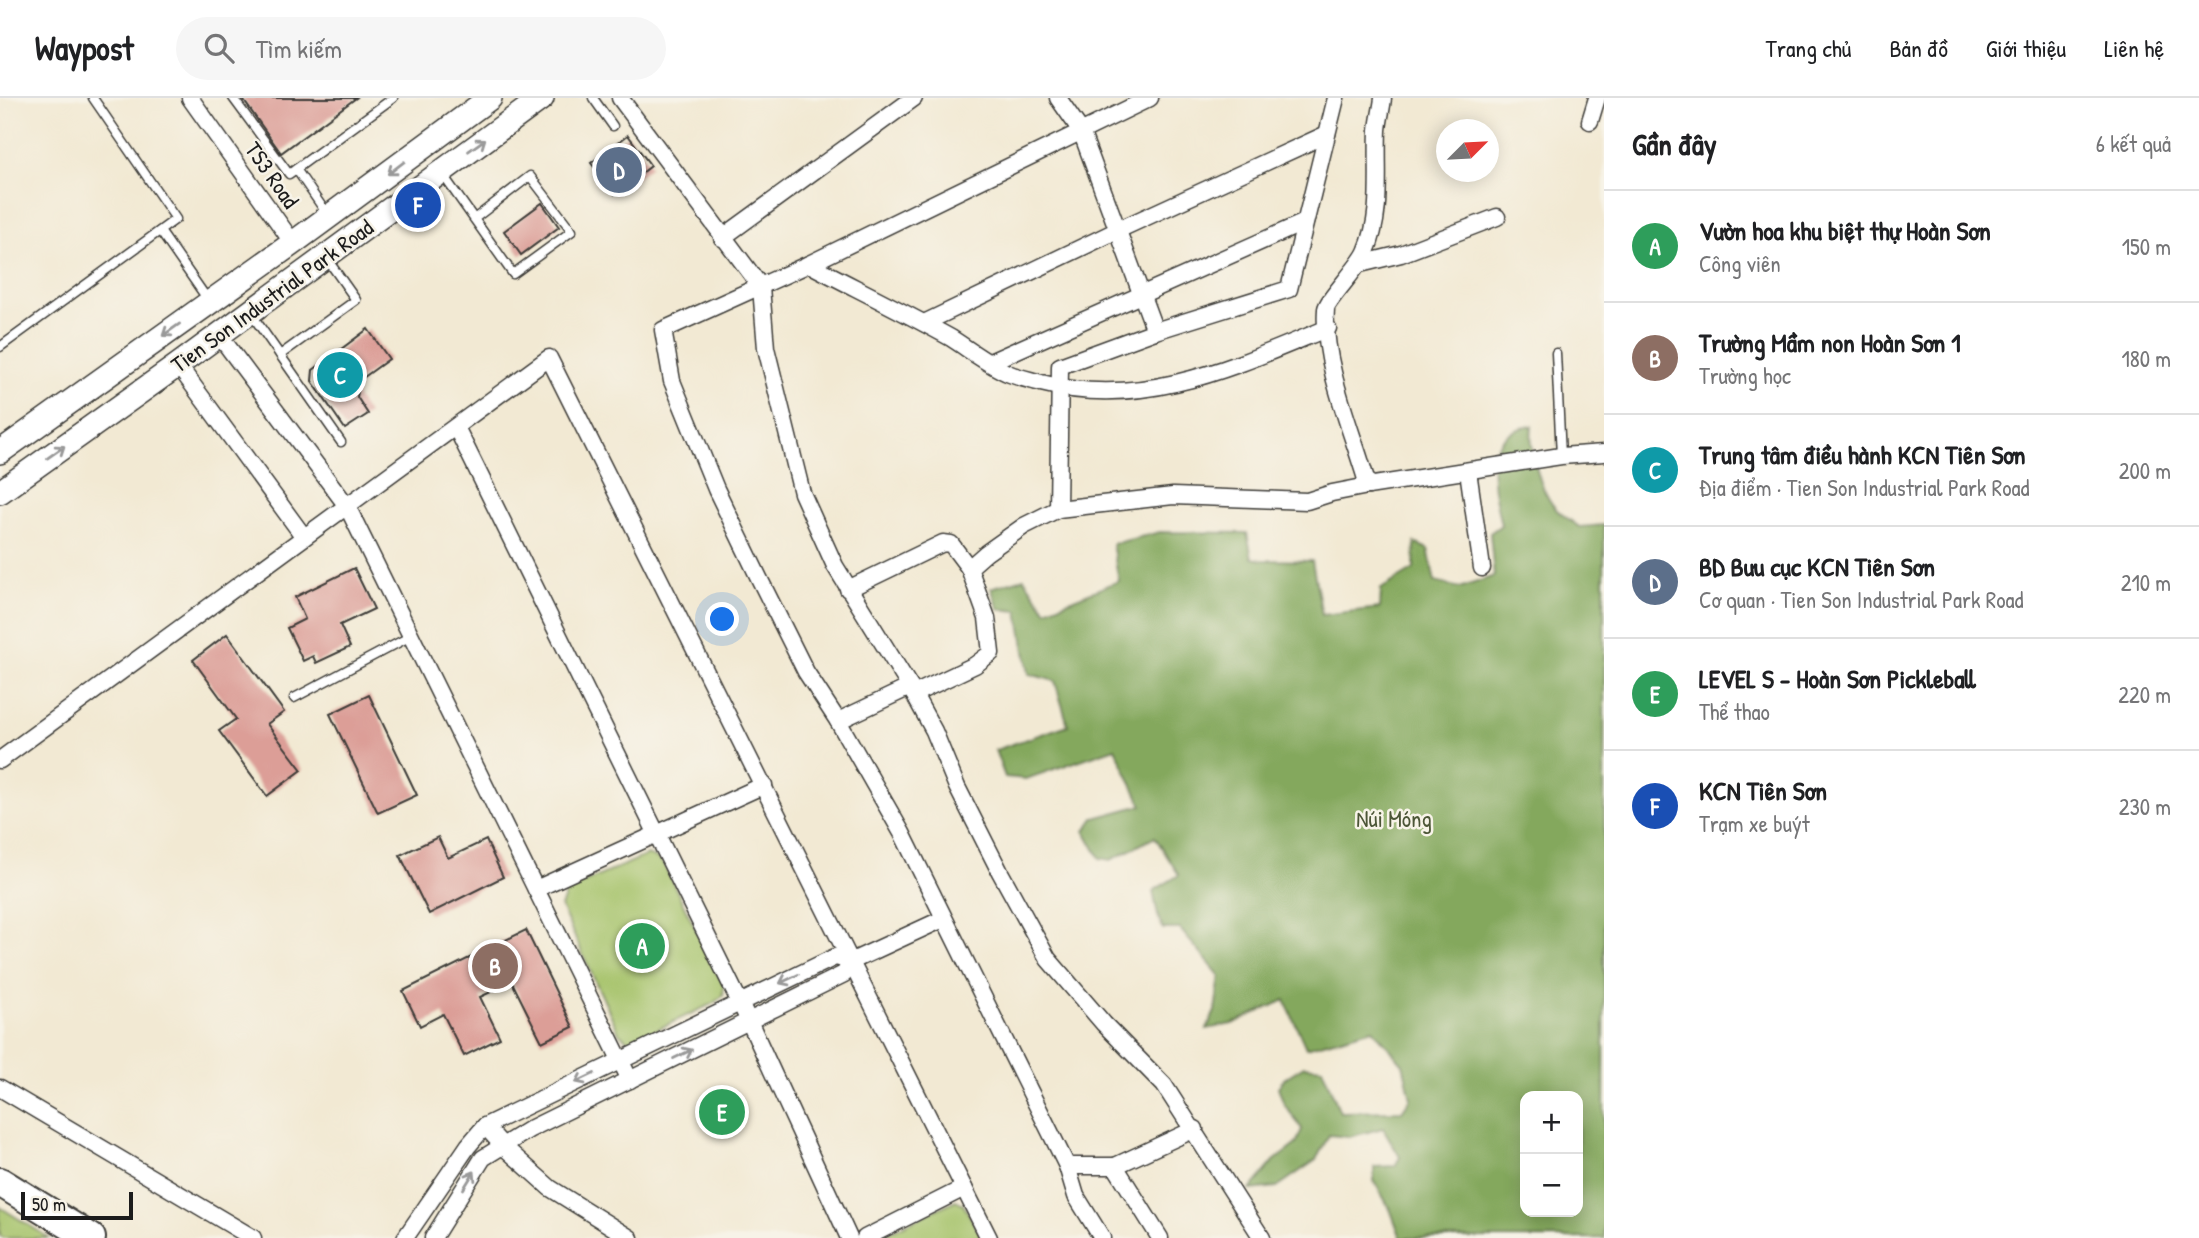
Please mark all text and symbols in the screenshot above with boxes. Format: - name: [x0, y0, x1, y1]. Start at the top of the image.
- search box: [176, 17, 666, 80]
- text: Waypost: [35, 26, 134, 70]
- icon: search: [200, 29, 238, 67]
- text: Tìm kiếm: [256, 31, 342, 66]
- text: Trang chủ: [1765, 32, 1851, 64]
- text: Bản đồ: [1889, 32, 1948, 64]
- text: Giới thiệu: [1986, 32, 2066, 64]
- text: Liên hệ: [2104, 32, 2164, 64]
- north arrow: [1436, 119, 1499, 182]
- text: Gần đây: [1632, 124, 1717, 164]
- text: 6 kết quả: [2096, 128, 2171, 159]
- street label: TS3 Road: [238, 135, 307, 214]
- one-way arrow: [468, 138, 486, 153]
- pin: D: [596, 144, 642, 196]
- one-way arrow: [386, 160, 405, 175]
- pin: F: [395, 179, 441, 231]
- street label: Tien Son Industrial Park Road: [164, 212, 379, 380]
- text: Vườn hoa khu biệt thự Hoàn Sơn: [1699, 213, 1991, 248]
- text: A: [1649, 231, 1661, 262]
- text: 150 m: [2122, 231, 2171, 262]
- text: Công viên: [1699, 248, 1781, 279]
- one-way arrow: [162, 322, 181, 337]
- text: Trường Mầm non Hoàn Sơn 1: [1699, 325, 1961, 360]
- text: B: [1649, 343, 1661, 374]
- text: 180 m: [2121, 343, 2171, 374]
- pin: C: [317, 349, 363, 401]
- text: Trường học: [1699, 360, 1791, 391]
- text: Trung tâm điều hành KCN Tiên Sơn: [1699, 437, 2026, 472]
- one-way arrow: [46, 445, 65, 459]
- text: C: [1649, 455, 1661, 486]
- text: 200 m: [2119, 455, 2171, 486]
- text: Địa điểm · Tien Son Industrial Park Road: [1699, 472, 2030, 503]
- text: BD Bưu cục KCN Tiên Sơn: [1699, 549, 1935, 584]
- text: D: [1650, 567, 1660, 598]
- text: 210 m: [2121, 567, 2171, 598]
- text: Cơ quan · Tien Son Industrial Park Road: [1699, 584, 2024, 615]
- your location: [705, 602, 739, 636]
- text: LEVEL S - Hoàn Sơn Pickleball: [1699, 661, 1976, 696]
- text: E: [1650, 679, 1660, 710]
- text: 220 m: [2118, 679, 2171, 710]
- text: Thể thao: [1699, 696, 1770, 727]
- text: KCN Tiên Sơn: [1699, 773, 1827, 808]
- text: F: [1651, 791, 1659, 822]
- text: 230 m: [2119, 791, 2171, 822]
- park label: Núi Móng: [1356, 803, 1432, 834]
- text: Trạm xe buýt: [1699, 808, 1810, 839]
- pin: A: [619, 920, 665, 972]
- pin: B: [472, 940, 518, 992]
- one-way arrow: [779, 973, 800, 987]
- one-way arrow: [672, 1046, 693, 1060]
- one-way arrow: [575, 1072, 596, 1086]
- pin: E: [699, 1086, 745, 1138]
- map controls: [1520, 1091, 1583, 1217]
- button: +: [1520, 1091, 1583, 1154]
- button: −: [1520, 1154, 1583, 1217]
- one-way arrow: [463, 1171, 477, 1191]
- scale bar: [21, 1189, 133, 1221]
- text: 50 m: [32, 1191, 66, 1217]

